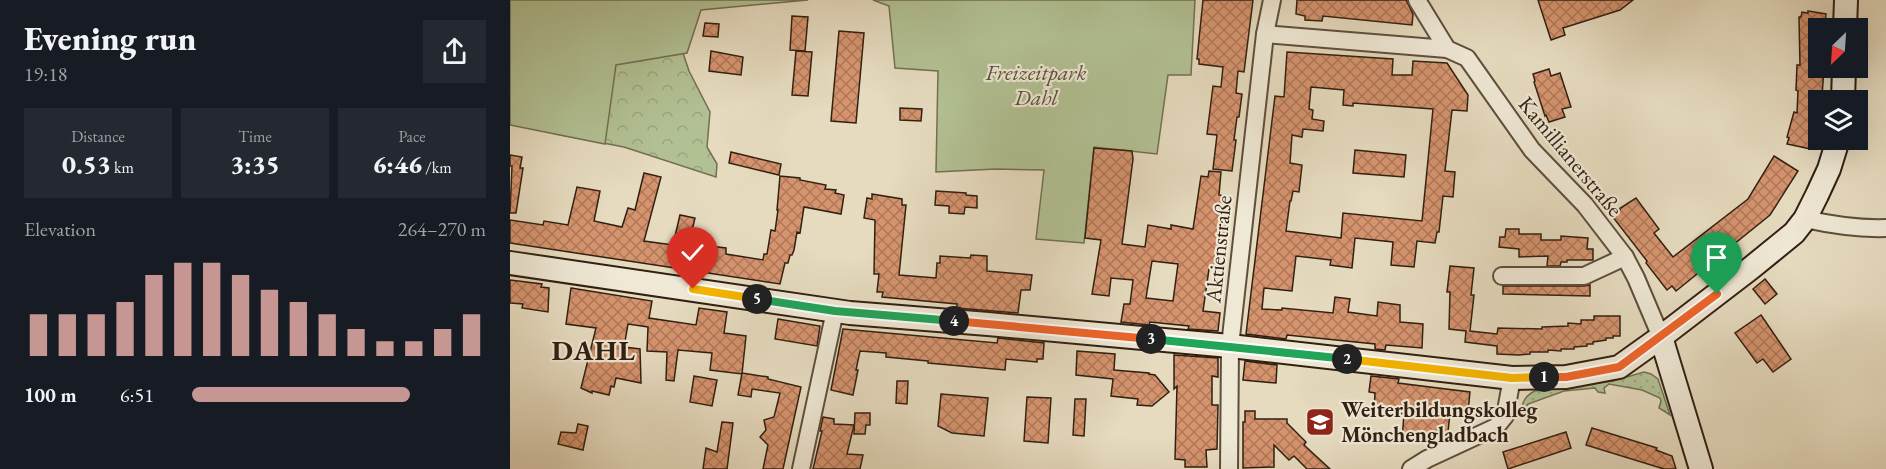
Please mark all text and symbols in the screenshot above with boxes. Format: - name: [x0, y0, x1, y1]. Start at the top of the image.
- text: Evening run: [24, 17, 196, 60]
- north arrow: [1808, 18, 1868, 78]
- map controls: [1808, 18, 1868, 150]
- button: share: [423, 20, 486, 83]
- park label: Freizeitpark Dahl: [985, 58, 1086, 112]
- text: 19:18: [24, 61, 67, 87]
- street label: Kamillianerstraße: [1512, 90, 1630, 223]
- button: layers: [1808, 90, 1868, 150]
- text: Distance: [71, 126, 125, 147]
- text: Time: [238, 126, 272, 147]
- text: Pace: [399, 126, 425, 147]
- text: 0.53: [62, 147, 111, 181]
- text: 3:35: [230, 147, 280, 181]
- text: 6:46: [372, 147, 422, 181]
- text: km: [111, 157, 134, 178]
- text: /km: [422, 157, 452, 178]
- street label: Aktienstraße: [1198, 193, 1239, 305]
- text: Elevation: [24, 216, 96, 242]
- text: 264–270 m: [398, 216, 486, 242]
- pin: [667, 227, 718, 289]
- pin: [1691, 232, 1742, 294]
- icon: check: [676, 236, 709, 269]
- icon: arrive: [1700, 241, 1733, 274]
- pin: 5: [742, 284, 772, 314]
- text: 5: [753, 288, 761, 309]
- pin: 4: [939, 306, 969, 336]
- text: 4: [950, 310, 958, 331]
- pin: 3: [1136, 324, 1166, 354]
- text: 3: [1147, 328, 1155, 349]
- district label: DAHL: [552, 332, 636, 368]
- pin: 2: [1332, 344, 1362, 374]
- text: 2: [1343, 348, 1351, 369]
- pin: 1: [1529, 362, 1559, 392]
- text: 1: [1540, 366, 1548, 387]
- text: 100 m: [24, 382, 77, 408]
- text: 6:51: [120, 382, 154, 408]
- place label: Weiterbildungskolleg Mönchengladbach: [1341, 395, 1539, 449]
- school or university icon: Weiterbildungskolleg Mönchengladbach: [1304, 406, 1336, 438]

